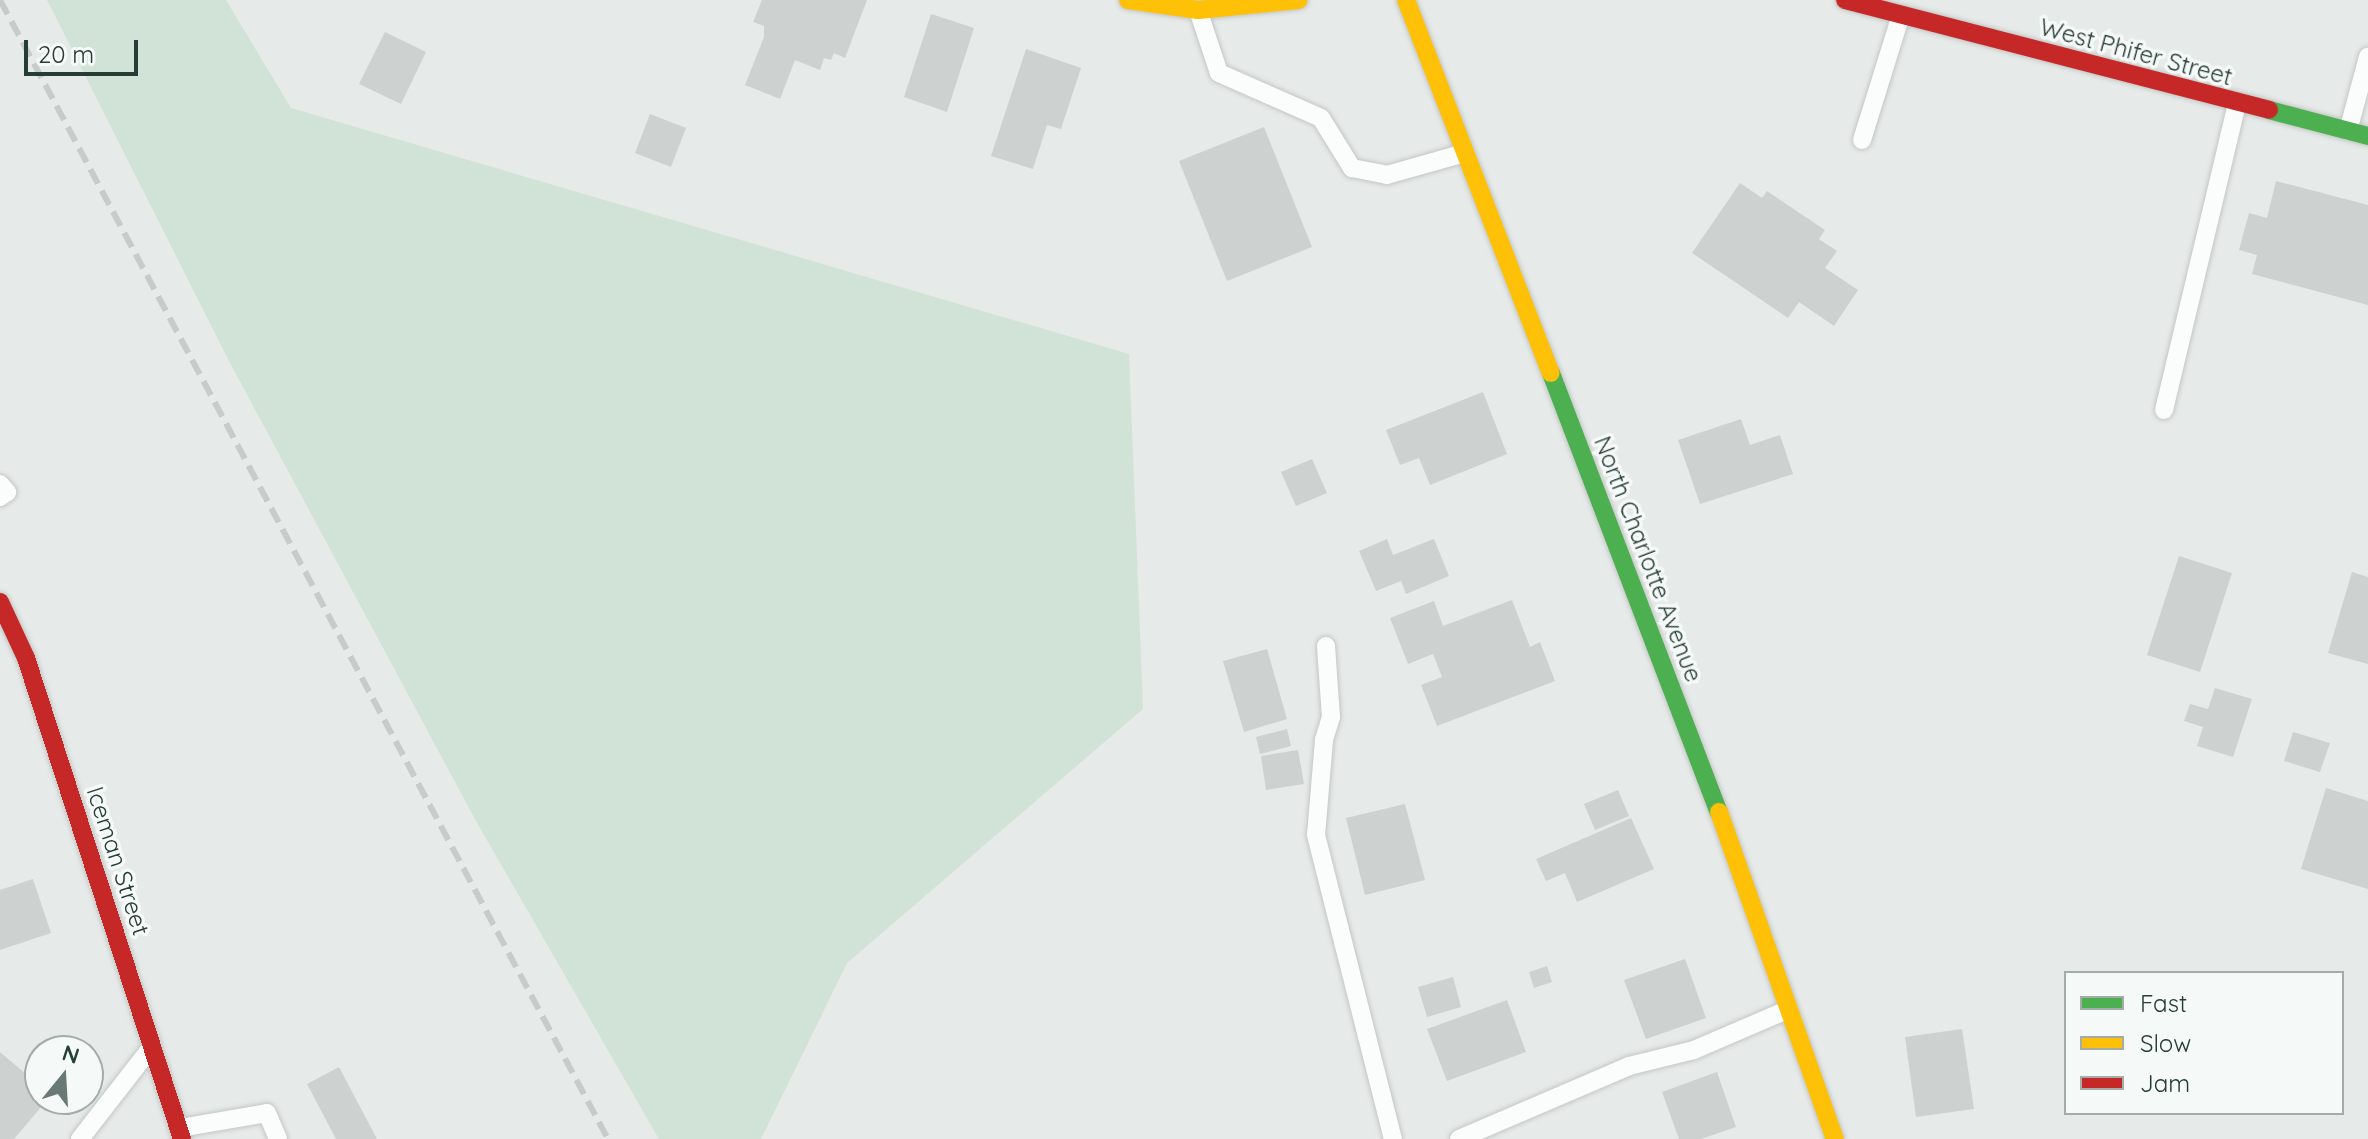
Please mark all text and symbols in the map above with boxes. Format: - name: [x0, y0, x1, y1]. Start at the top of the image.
- street label: West Phifer Street: [2037, 12, 2235, 92]
- scale bar: [28, 24, 142, 74]
- text: 20 m: [38, 39, 94, 69]
- street label: North Charlotte Avenue: [1588, 432, 1708, 686]
- street label: Iceman Street: [80, 783, 156, 939]
- legend: [2064, 971, 2344, 1115]
- text: Fast: [2140, 988, 2187, 1018]
- text: Slow: [2140, 1028, 2191, 1058]
- north arrow: [24, 1035, 104, 1115]
- text: N: [59, 1038, 83, 1070]
- text: Jam: [2140, 1068, 2190, 1098]

